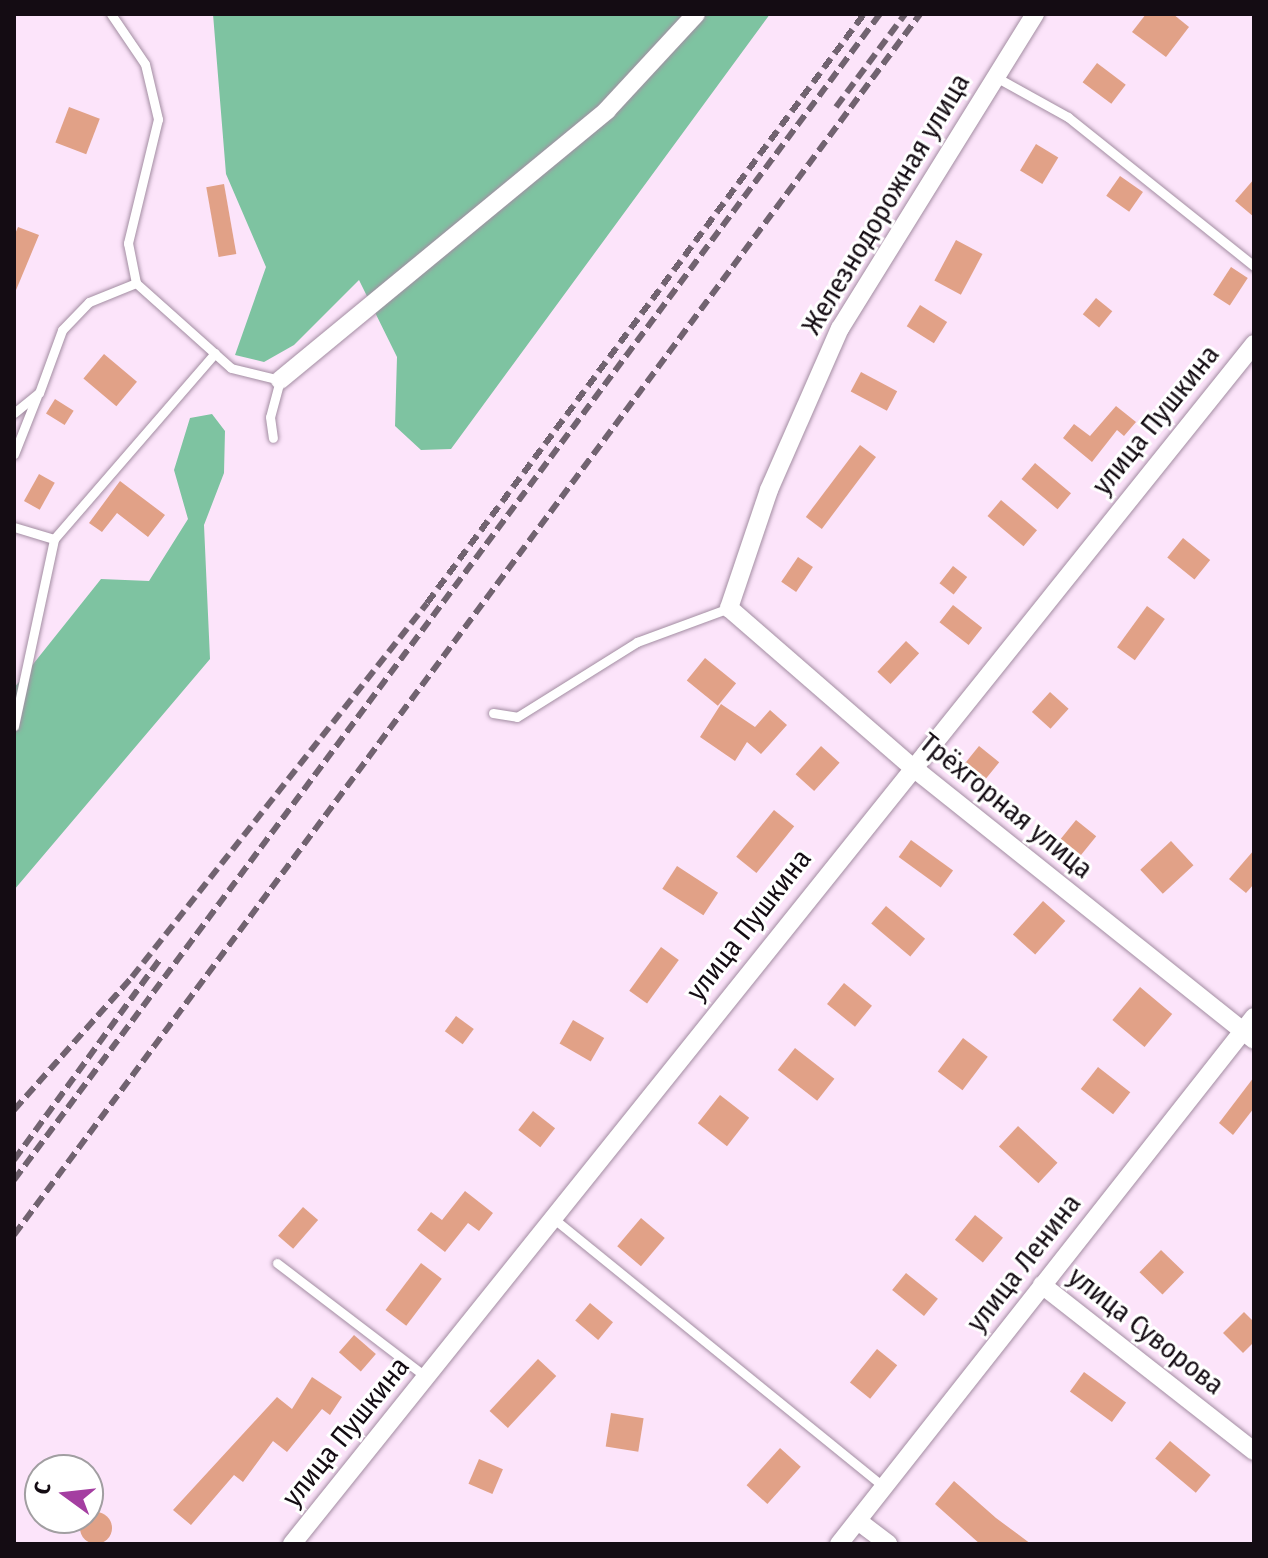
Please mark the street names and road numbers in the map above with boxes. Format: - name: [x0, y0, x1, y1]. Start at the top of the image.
- street label: Железнодорожная улица: [795, 67, 977, 341]
- street label: улица Пушкина: [1085, 338, 1227, 502]
- street label: Трёхгорная улица: [913, 726, 1099, 886]
- street label: улица Пушкина: [679, 843, 819, 1007]
- street label: улица Ленина: [960, 1187, 1088, 1339]
- street label: улица Суворова: [1062, 1260, 1230, 1402]
- street label: улица Пушкина: [275, 1350, 417, 1514]

